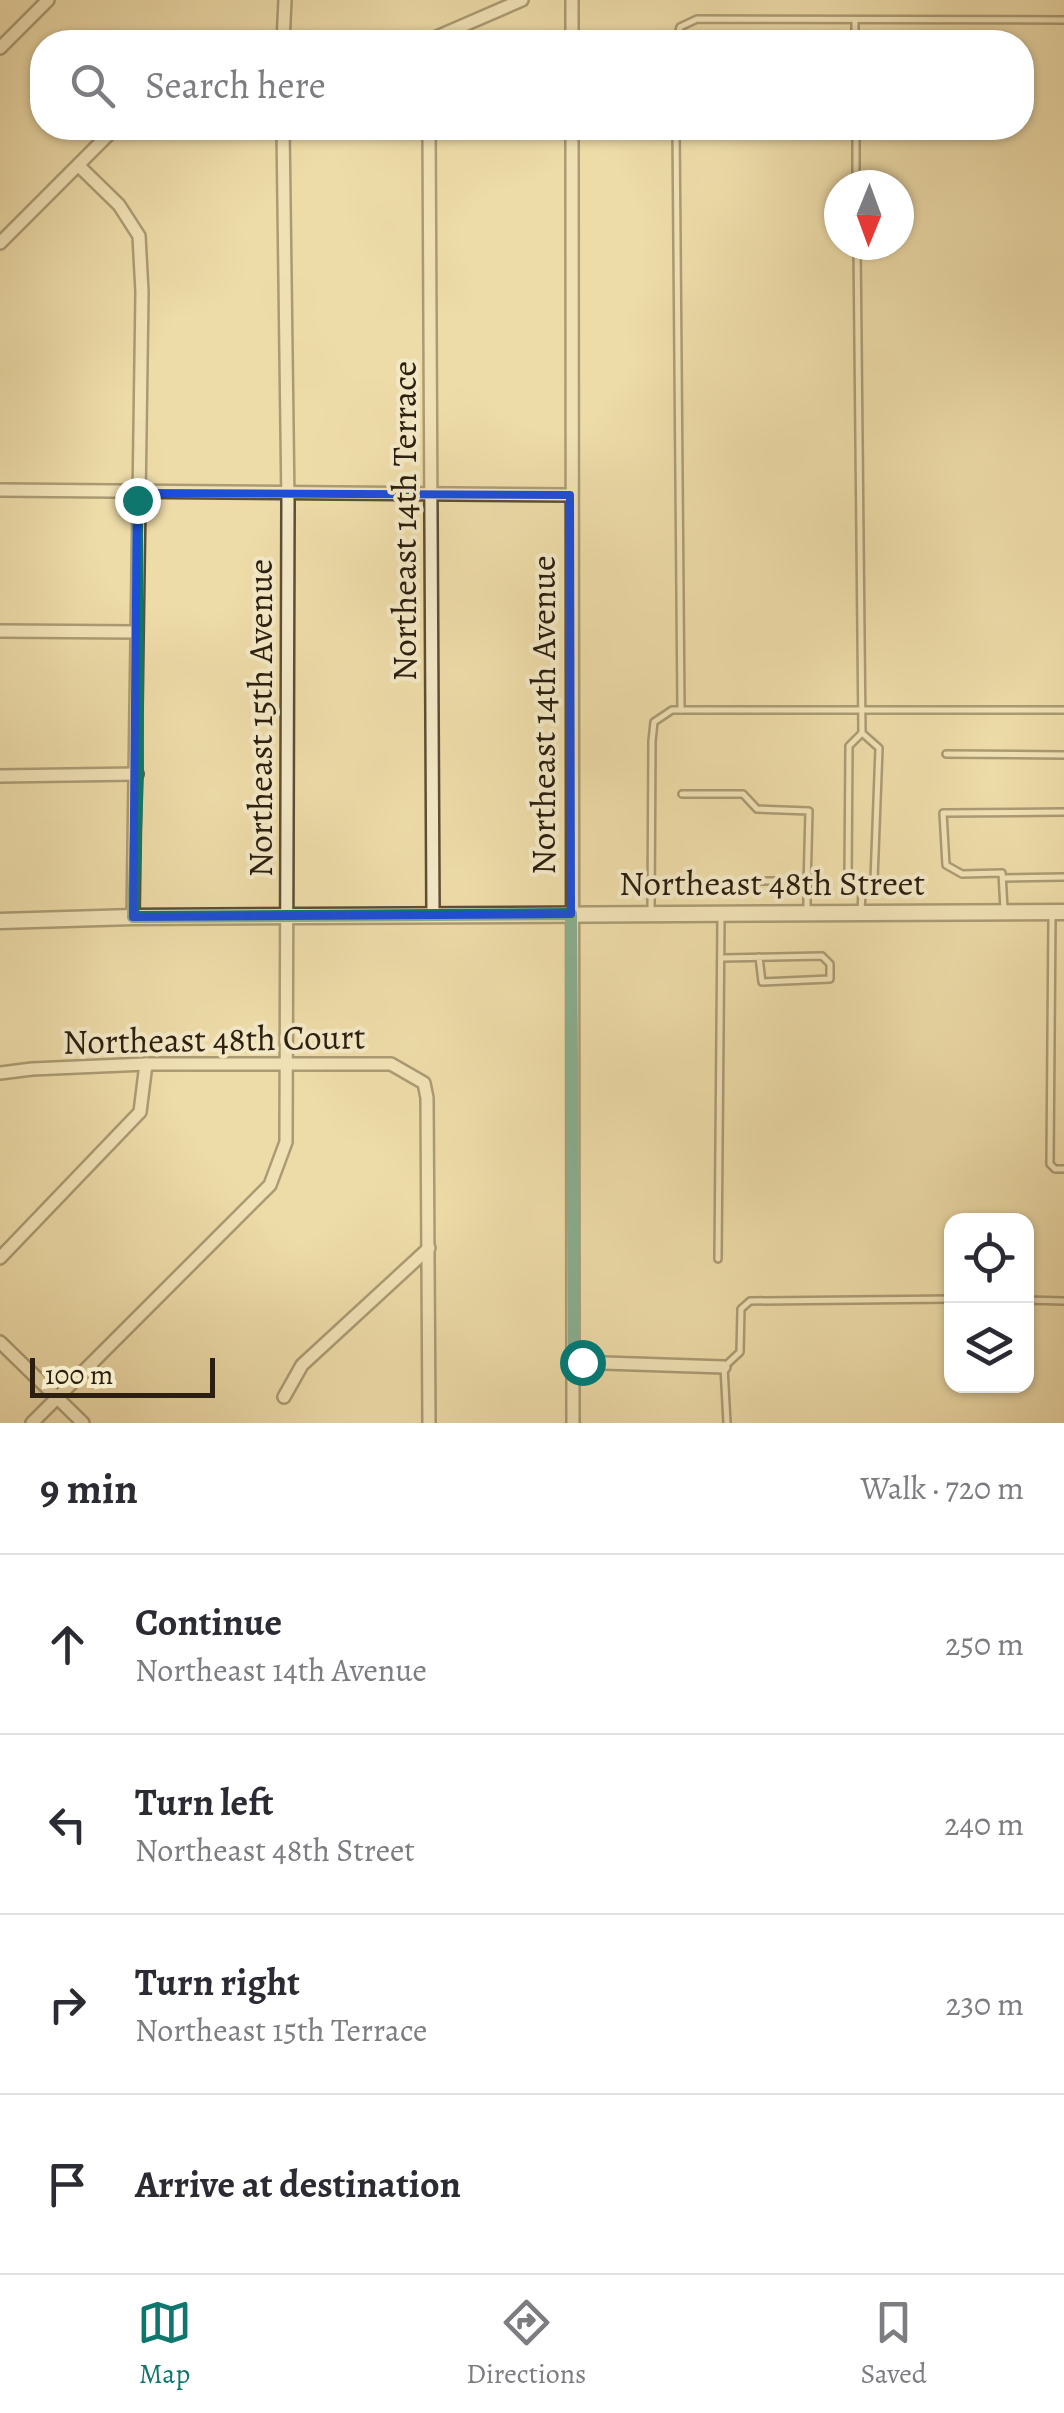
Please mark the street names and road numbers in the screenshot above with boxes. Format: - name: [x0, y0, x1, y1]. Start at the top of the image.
- street label: Northeast 14th Terrace: [380, 361, 428, 681]
- street label: Northeast 14th Avenue: [519, 555, 567, 875]
- street label: Northeast 15th Avenue: [236, 559, 284, 877]
- street label: Northeast 48th Street: [619, 859, 925, 907]
- street label: Northeast 48th Court: [62, 1012, 366, 1066]

